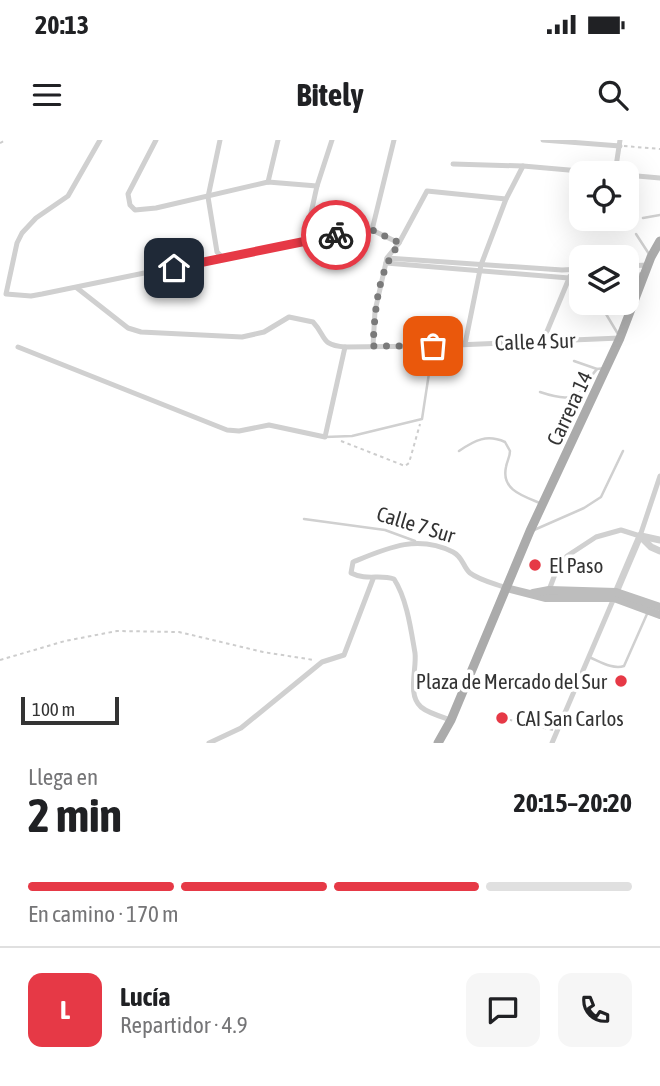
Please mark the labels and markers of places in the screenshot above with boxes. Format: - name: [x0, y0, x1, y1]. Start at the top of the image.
- pin: [144, 238, 204, 298]
- pin: [403, 316, 463, 376]
- place label: El Paso: [549, 553, 603, 577]
- marker: El Paso: [527, 557, 543, 573]
- place label: Plaza de Mercado del Sur: [416, 669, 608, 693]
- marker: Plaza de Mercado del Sur: [613, 673, 629, 689]
- place label: CAI San Carlos: [516, 706, 624, 730]
- marker: CAI San Carlos: [494, 710, 510, 726]

